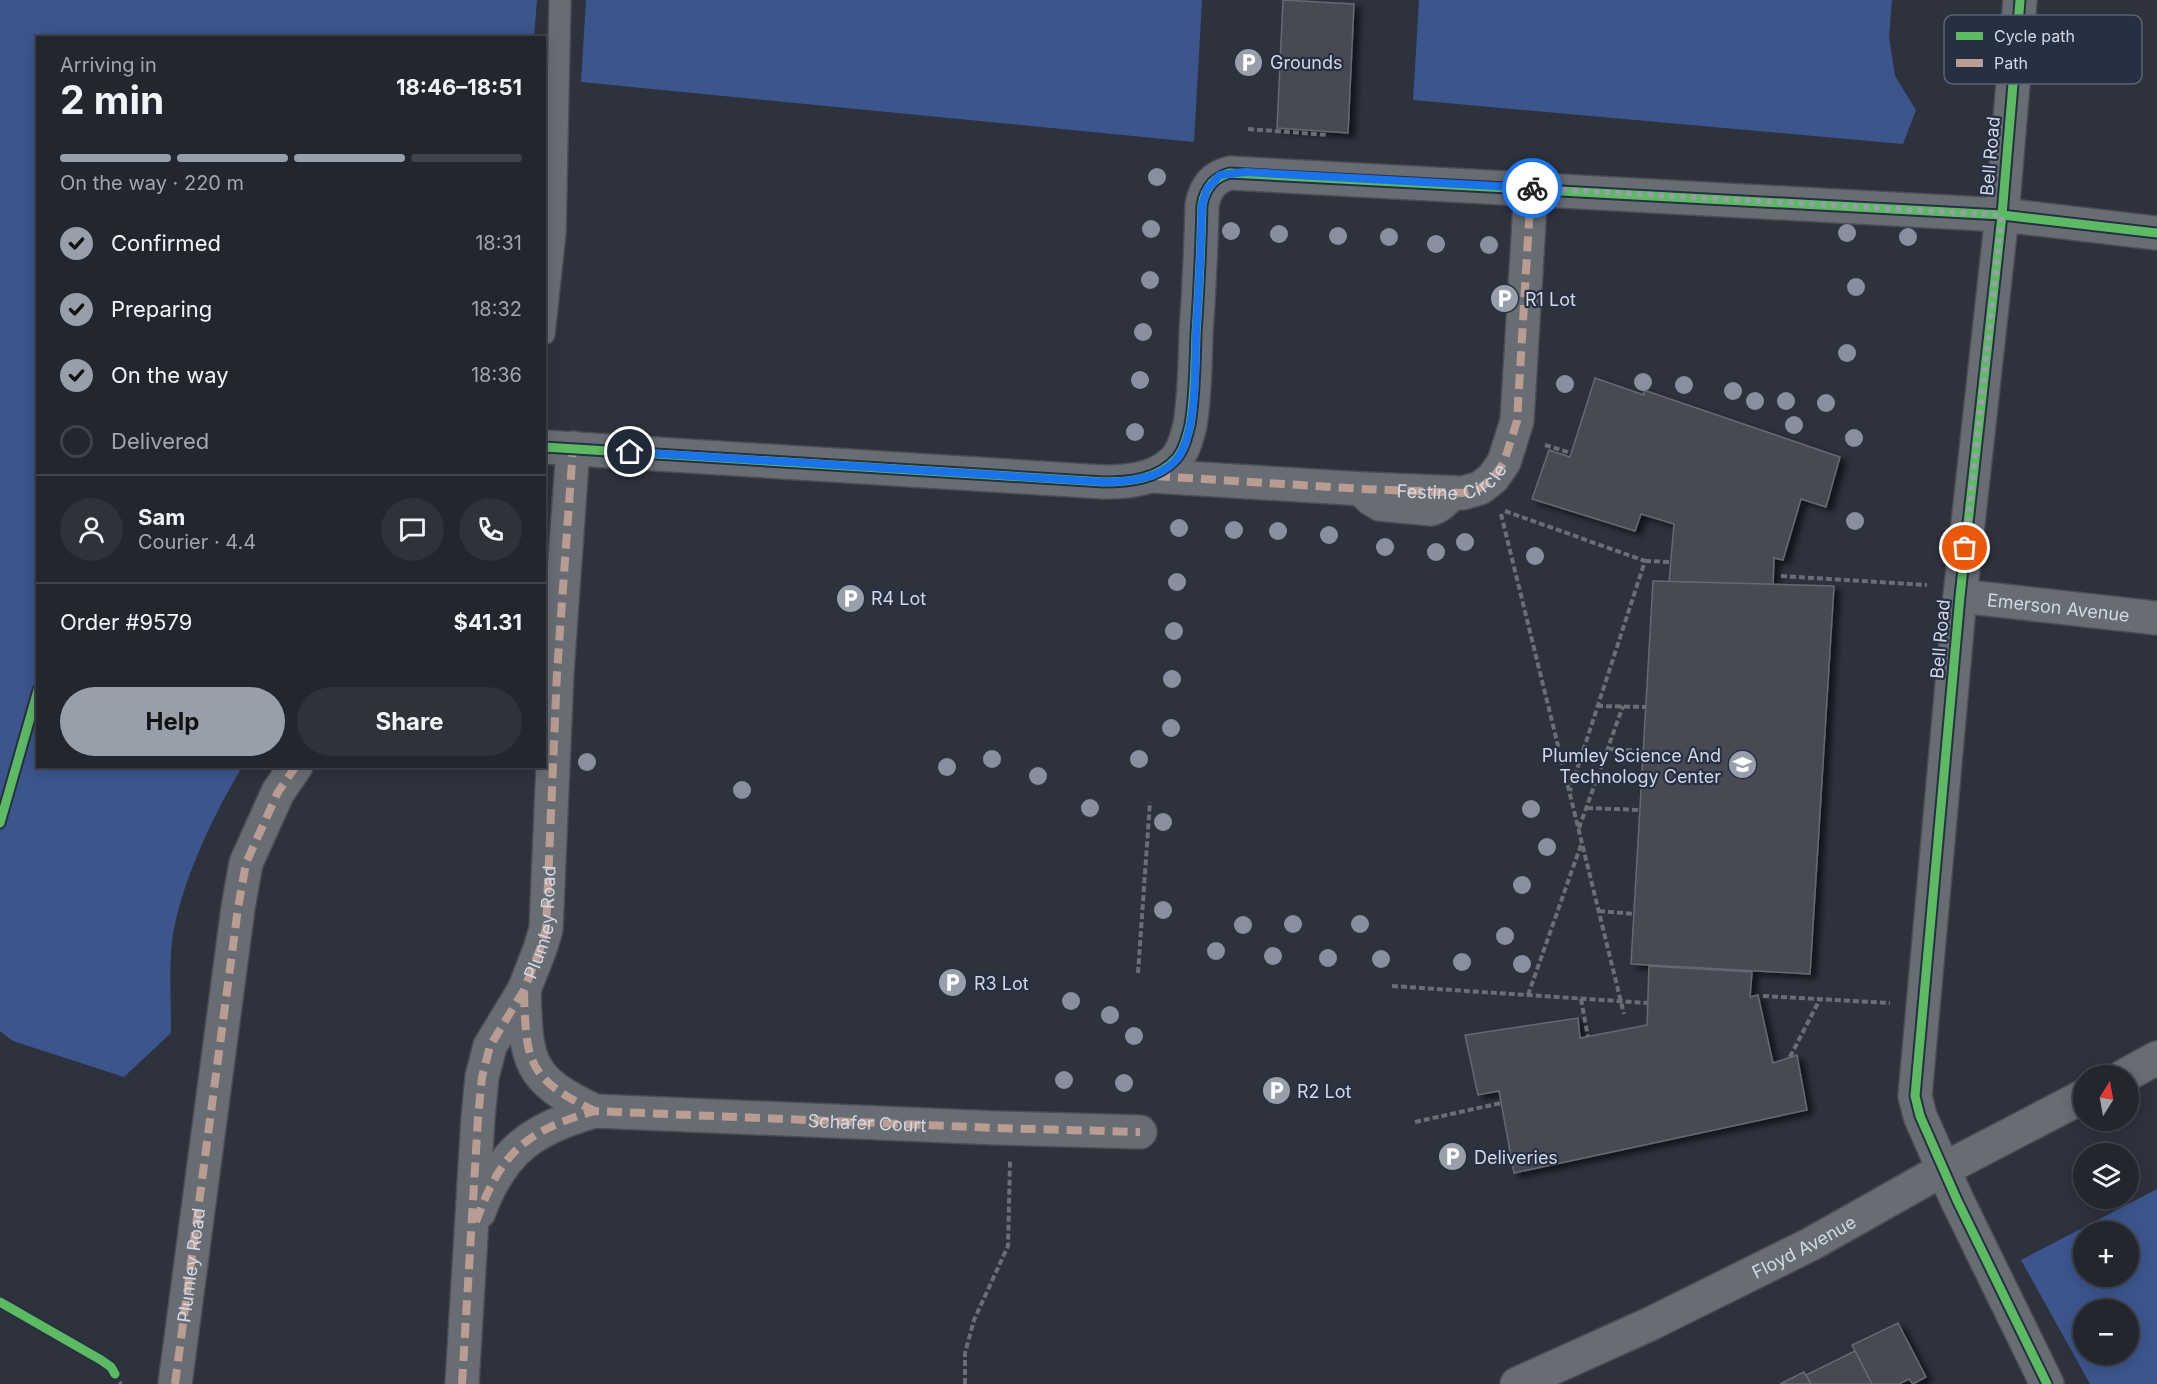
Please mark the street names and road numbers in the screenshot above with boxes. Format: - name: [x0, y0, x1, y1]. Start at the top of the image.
- street label: Bell Road: [1976, 115, 2004, 197]
- street label: Festine Circle: [1396, 460, 1510, 503]
- street label: Emerson Avenue: [1986, 589, 2131, 625]
- street label: Bell Road: [1926, 598, 1954, 680]
- street label: Plumley Road: [519, 865, 559, 982]
- street label: Schafer Court: [807, 1110, 927, 1136]
- street label: Plumley Road: [173, 1206, 209, 1324]
- street label: Floyd Avenue: [1748, 1210, 1859, 1282]

